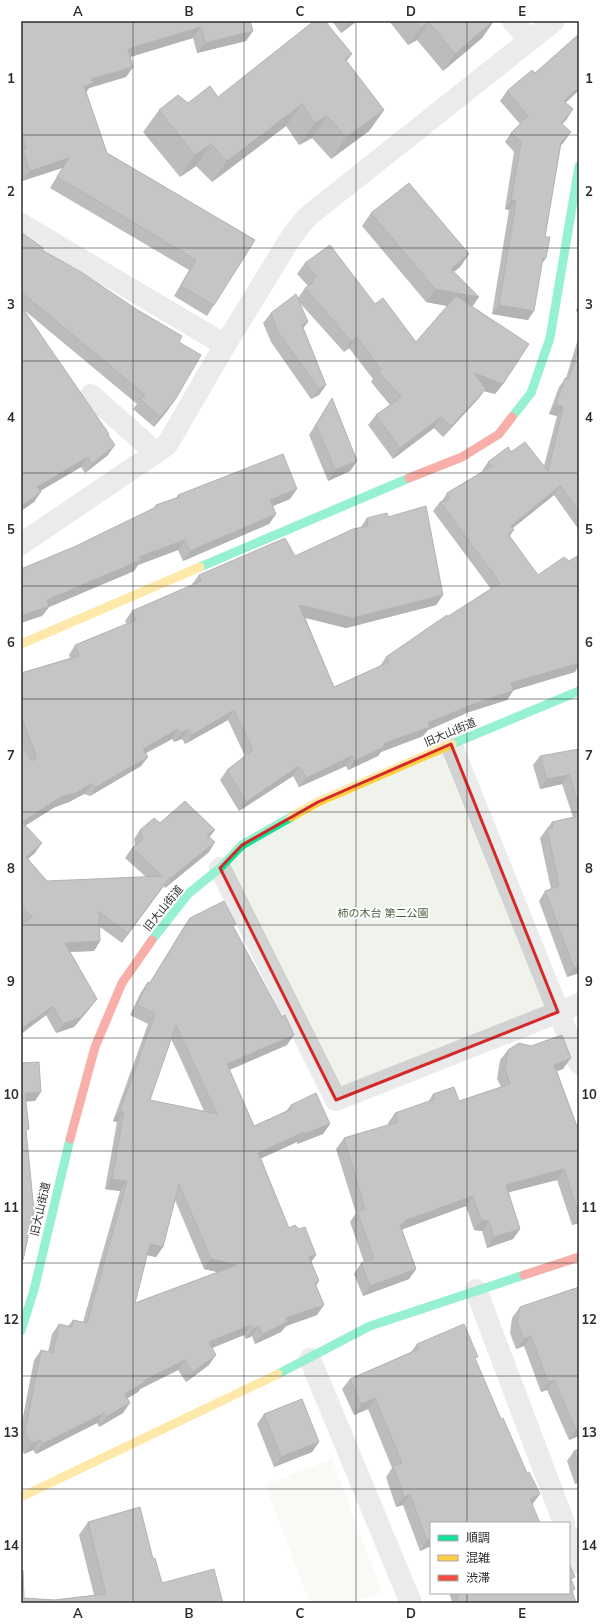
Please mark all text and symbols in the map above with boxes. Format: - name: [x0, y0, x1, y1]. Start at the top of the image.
- text: A: [73, 3, 83, 19]
- text: B: [185, 3, 194, 19]
- text: C: [296, 3, 305, 19]
- text: D: [406, 3, 416, 19]
- text: E: [518, 3, 526, 19]
- text: 1: [7, 70, 15, 86]
- text: 1: [585, 70, 593, 86]
- text: 2: [7, 183, 15, 199]
- text: 2: [585, 183, 593, 199]
- text: 3: [7, 296, 15, 312]
- text: 3: [585, 296, 593, 312]
- text: 4: [7, 409, 15, 425]
- text: 4: [585, 409, 593, 425]
- text: 5: [7, 521, 15, 537]
- text: 5: [585, 521, 593, 537]
- text: 6: [7, 634, 15, 650]
- text: 6: [585, 634, 593, 650]
- street label: 旧大山街道: [422, 715, 478, 749]
- text: 7: [7, 747, 15, 763]
- text: 7: [585, 747, 593, 763]
- text: 8: [7, 860, 15, 876]
- text: 8: [585, 860, 593, 876]
- street label: 旧大山街道: [140, 882, 186, 934]
- park label: 柿の木台 第二公園: [338, 906, 428, 920]
- text: 9: [7, 973, 15, 989]
- text: 9: [585, 973, 593, 989]
- text: 10: [3, 1086, 19, 1102]
- text: 10: [581, 1086, 597, 1102]
- street label: 旧大山街道: [27, 1181, 53, 1237]
- text: 11: [3, 1199, 19, 1215]
- text: 11: [581, 1199, 597, 1215]
- text: 12: [3, 1311, 19, 1327]
- text: 12: [581, 1311, 597, 1327]
- text: 13: [3, 1424, 19, 1440]
- text: 13: [581, 1424, 597, 1440]
- legend: [430, 1522, 570, 1594]
- text: 順調: [466, 1530, 490, 1545]
- text: 14: [3, 1537, 19, 1553]
- text: 14: [581, 1537, 597, 1553]
- text: 混雑: [466, 1550, 490, 1565]
- text: 渋滞: [466, 1570, 490, 1585]
- text: A: [73, 1605, 83, 1621]
- text: B: [185, 1605, 194, 1621]
- text: C: [296, 1605, 305, 1621]
- text: D: [406, 1605, 416, 1621]
- text: E: [518, 1605, 526, 1621]

